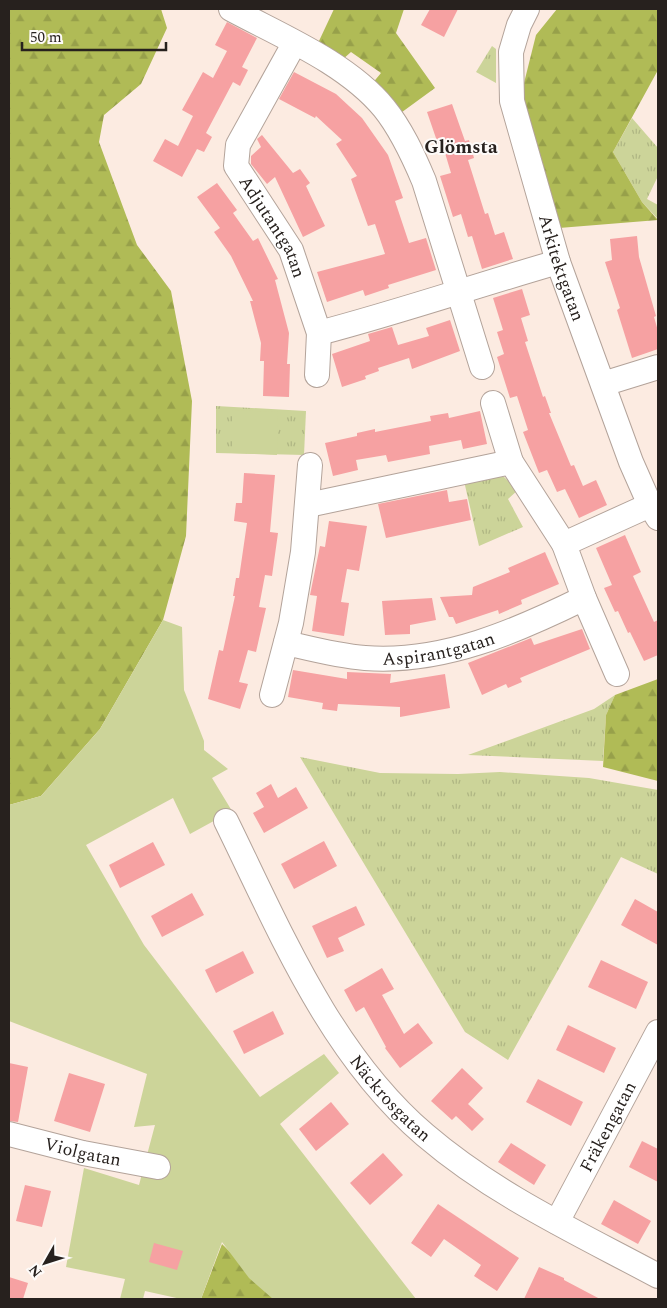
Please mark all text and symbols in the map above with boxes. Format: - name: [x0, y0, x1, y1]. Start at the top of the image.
- scale bar: [22, 20, 166, 52]
- text: 50 m: [30, 26, 62, 49]
- district label: Glömsta: [424, 133, 498, 162]
- street label: Adjutantgatan: [232, 170, 313, 281]
- street label: Arkitektgatan: [532, 211, 592, 325]
- street label: Aspirantgatan: [382, 625, 498, 672]
- street label: Näckrosgatan: [343, 1049, 437, 1148]
- street label: Fräkengatan: [572, 1076, 643, 1177]
- street label: Violgatan: [41, 1130, 123, 1173]
- north arrow: [20, 1238, 70, 1288]
- text: N: [24, 1260, 47, 1282]

